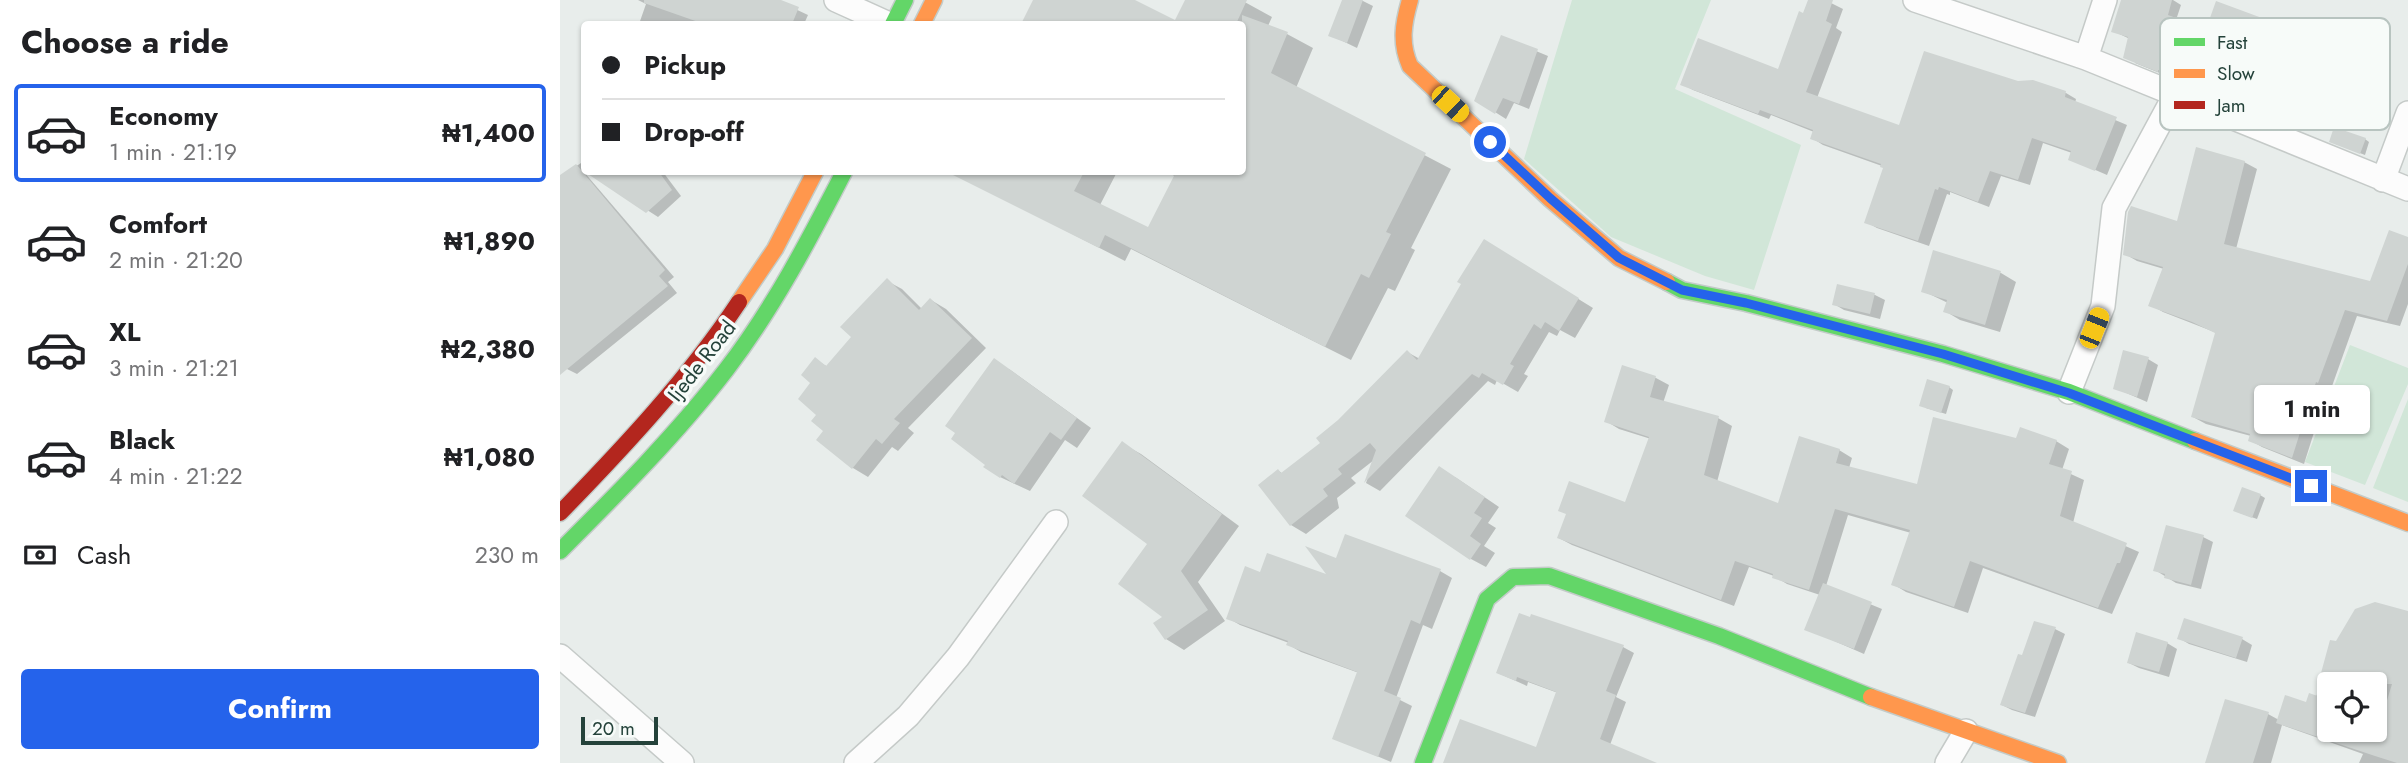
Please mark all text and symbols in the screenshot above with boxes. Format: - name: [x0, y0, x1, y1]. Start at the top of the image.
- legend: [2160, 18, 2390, 130]
- text: Choose a ride: [21, 19, 229, 65]
- text: Fast: [2217, 29, 2248, 56]
- text: Pickup: [644, 46, 726, 84]
- text: Slow: [2217, 60, 2255, 87]
- car: [1428, 82, 1473, 126]
- text: Jam: [2214, 92, 2246, 119]
- text: Economy: [109, 97, 218, 135]
- icon: car: [25, 102, 88, 165]
- text: Drop-off: [644, 113, 744, 151]
- text: ₦1,400: [442, 114, 535, 152]
- route start: [1474, 126, 1506, 158]
- text: 1 min · 21:19: [109, 135, 237, 169]
- text: Comfort: [109, 205, 207, 243]
- icon: car: [25, 210, 88, 273]
- text: ₦1,890: [444, 222, 535, 260]
- text: 2 min · 21:20: [109, 243, 243, 277]
- car: [2077, 305, 2112, 351]
- text: XL: [109, 313, 141, 351]
- street label: Ijede Road: [661, 314, 743, 408]
- icon: car: [25, 318, 88, 381]
- text: ₦2,380: [441, 330, 535, 368]
- text: 3 min · 21:21: [109, 351, 239, 385]
- callout: 1 min: [2253, 384, 2369, 434]
- text: 1 min: [2283, 392, 2341, 426]
- text: Black: [109, 421, 175, 459]
- icon: car: [25, 426, 88, 489]
- text: ₦1,080: [444, 438, 535, 476]
- text: 4 min · 21:22: [109, 459, 243, 493]
- route end: [2295, 470, 2327, 502]
- icon: cash: [21, 536, 59, 574]
- text: Cash: [77, 536, 131, 574]
- text: 230 m: [475, 538, 539, 572]
- button: Confirm: [21, 669, 539, 749]
- map controls: [2317, 672, 2387, 742]
- button: locate: [2317, 672, 2387, 742]
- scale bar: [581, 714, 658, 746]
- text: 20 m: [592, 715, 635, 742]

